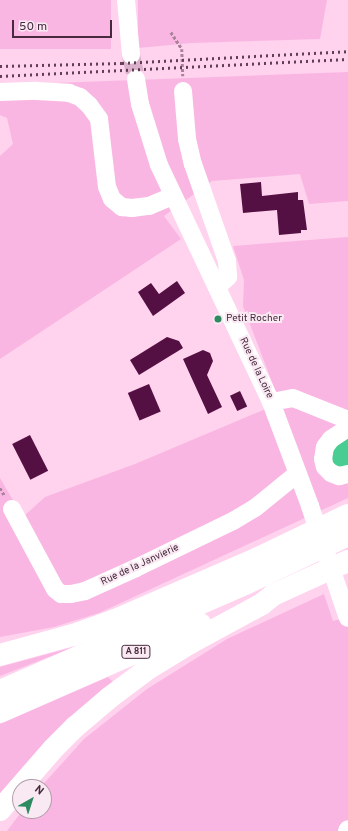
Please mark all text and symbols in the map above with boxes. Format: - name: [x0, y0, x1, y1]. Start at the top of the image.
- scale bar: [14, 12, 114, 38]
- text: 50 m: [19, 19, 47, 35]
- place label: Petit Rocher: [226, 313, 282, 325]
- marker: Petit Rocher: [213, 314, 223, 324]
- street label: Rue de la Loire: [237, 336, 275, 400]
- street label: Rue de la Janvierie: [99, 542, 181, 588]
- road number: A 811: [121, 645, 151, 659]
- north arrow: [12, 779, 52, 819]
- text: N: [31, 783, 46, 798]

